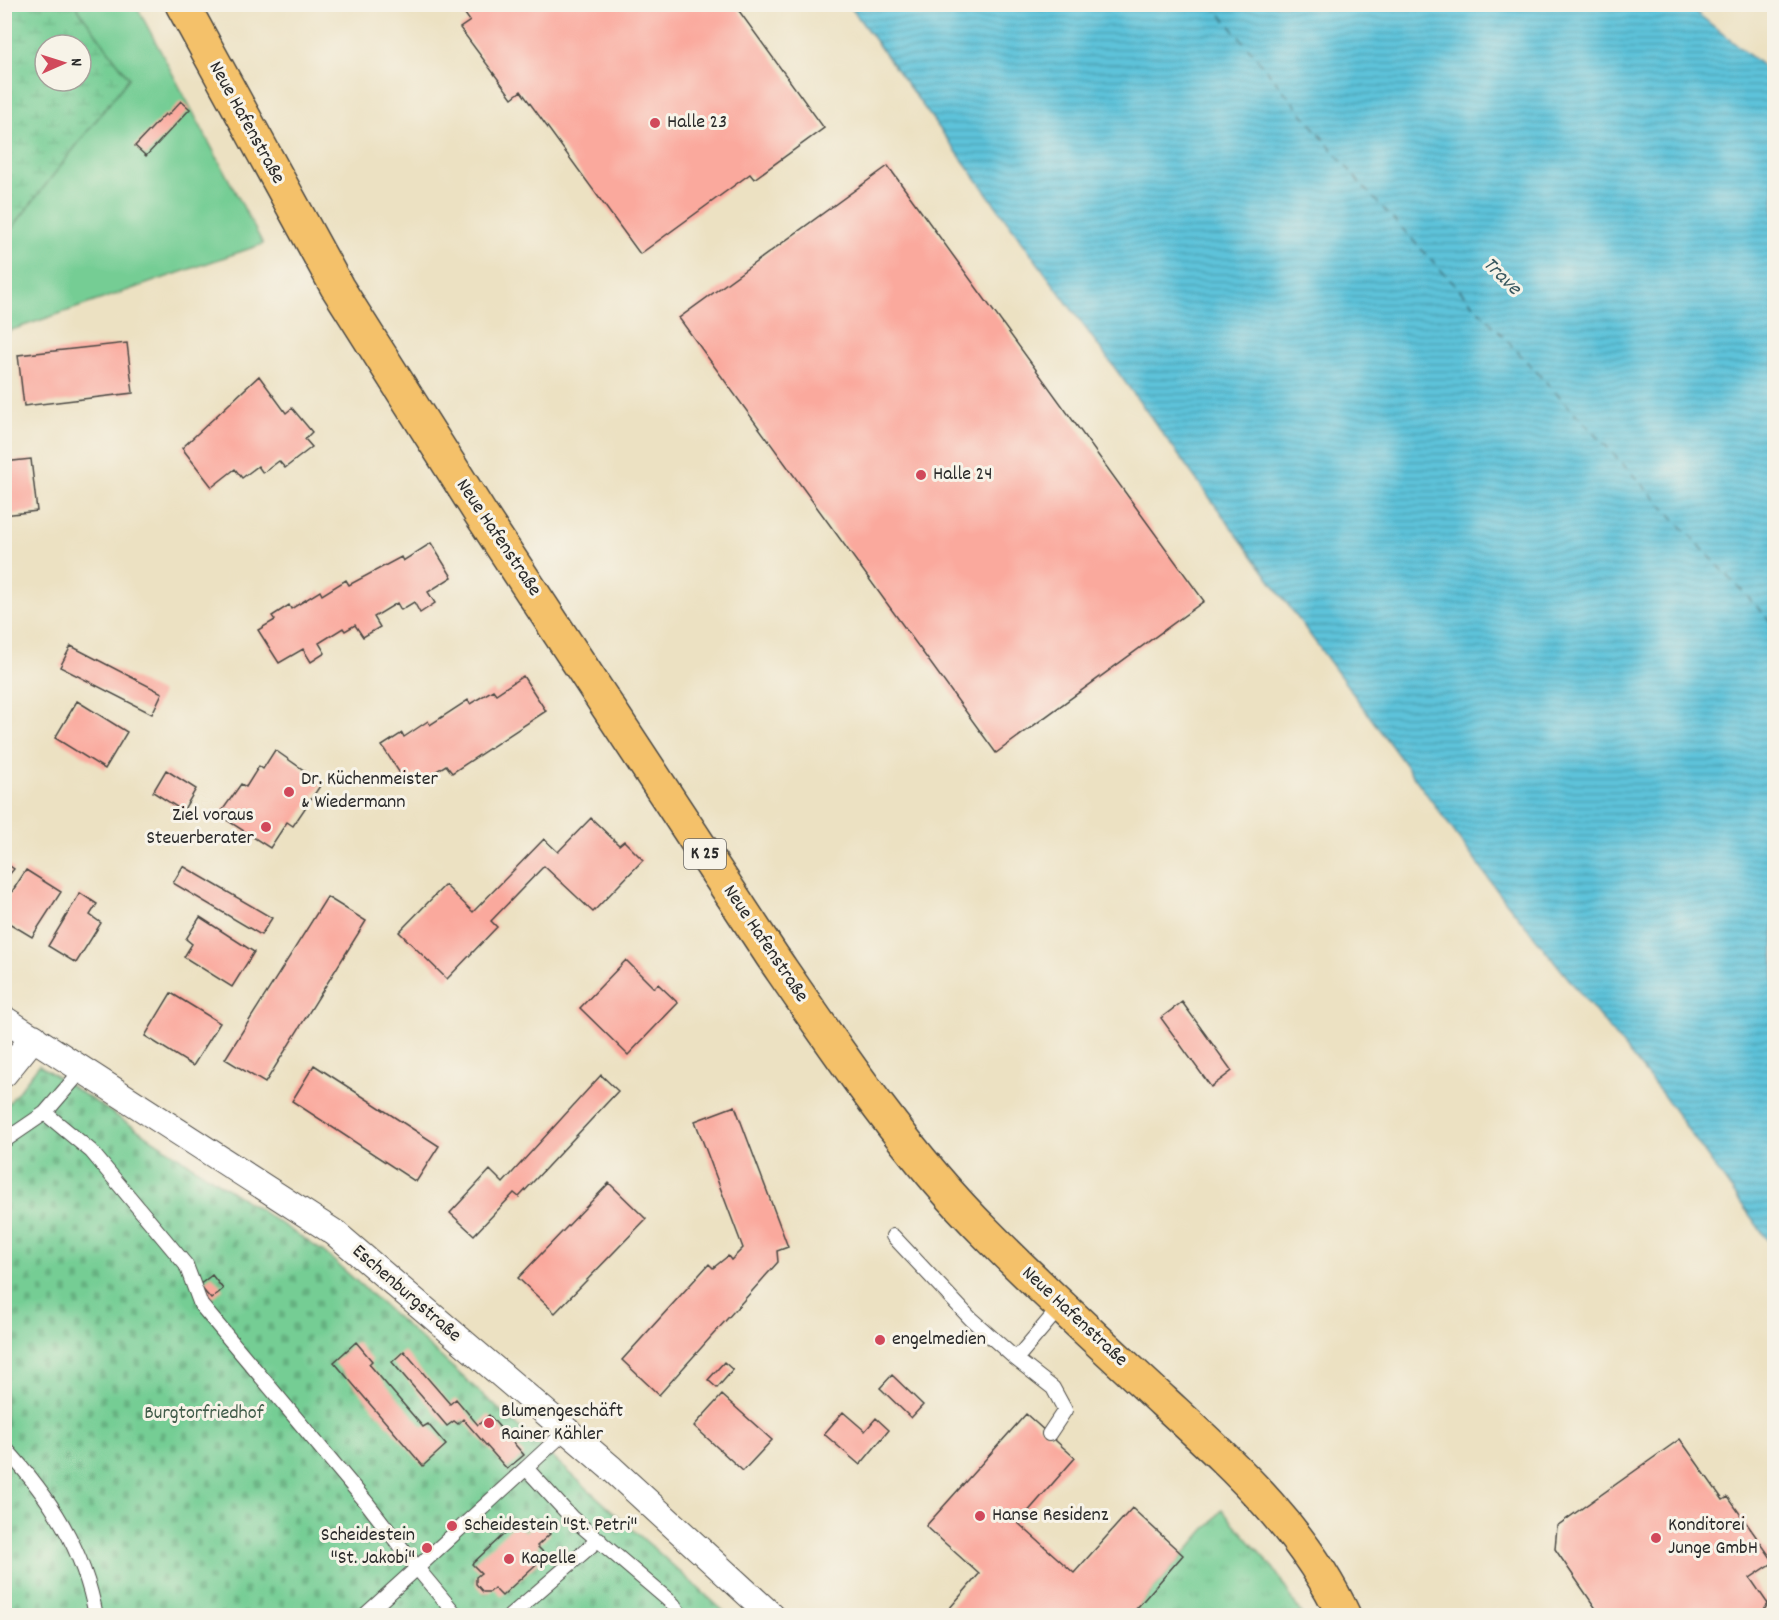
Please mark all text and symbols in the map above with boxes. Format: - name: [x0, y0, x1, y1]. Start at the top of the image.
- north arrow: [33, 33, 93, 93]
- street label: Neue Hafenstraße: [201, 57, 291, 190]
- text: N: [64, 58, 87, 67]
- place label: Halle 23: [667, 109, 727, 137]
- marker: Halle 23: [648, 116, 662, 130]
- water label: Trave: [1475, 251, 1528, 304]
- place label: Halle 24: [933, 461, 993, 489]
- marker: Halle 24: [914, 468, 928, 482]
- street label: Neue Hafenstraße: [448, 474, 548, 602]
- place label: Dr. Küchenmeister & Wiedermann: [301, 766, 439, 817]
- marker: Dr. Küchenmeister & Wiedermann: [282, 785, 296, 799]
- place label: Ziel voraus Steuerberater: [146, 802, 255, 853]
- marker: Ziel voraus Steuerberater: [259, 820, 273, 834]
- road number: K 25: [684, 839, 726, 869]
- street label: Neue Hafenstraße: [715, 880, 815, 1008]
- street label: Eschenburgstraße: [345, 1238, 467, 1350]
- street label: Neue Hafenstraße: [1015, 1260, 1134, 1374]
- place label: engelmedien: [892, 1326, 986, 1354]
- marker: engelmedien: [873, 1333, 887, 1347]
- place label: Blumengeschäft Rainer Kähler: [501, 1398, 623, 1449]
- park label: Burgtorfriedhof: [144, 1400, 265, 1428]
- marker: Blumengeschäft Rainer Kähler: [482, 1416, 496, 1430]
- place label: Hanse Residenz: [992, 1502, 1109, 1530]
- marker: Hanse Residenz: [973, 1509, 987, 1523]
- place label: Scheidestein "St. Petri": [464, 1512, 637, 1540]
- place label: Konditorei Junge GmbH: [1668, 1512, 1758, 1563]
- marker: Scheidestein "St. Petri": [445, 1519, 459, 1533]
- place label: Scheidestein "St. Jakobi": [321, 1522, 415, 1573]
- marker: Konditorei Junge GmbH: [1649, 1531, 1663, 1545]
- marker: Scheidestein "St. Jakobi": [420, 1541, 434, 1555]
- place label: Kapelle: [521, 1545, 576, 1573]
- marker: Kapelle: [502, 1552, 516, 1566]

